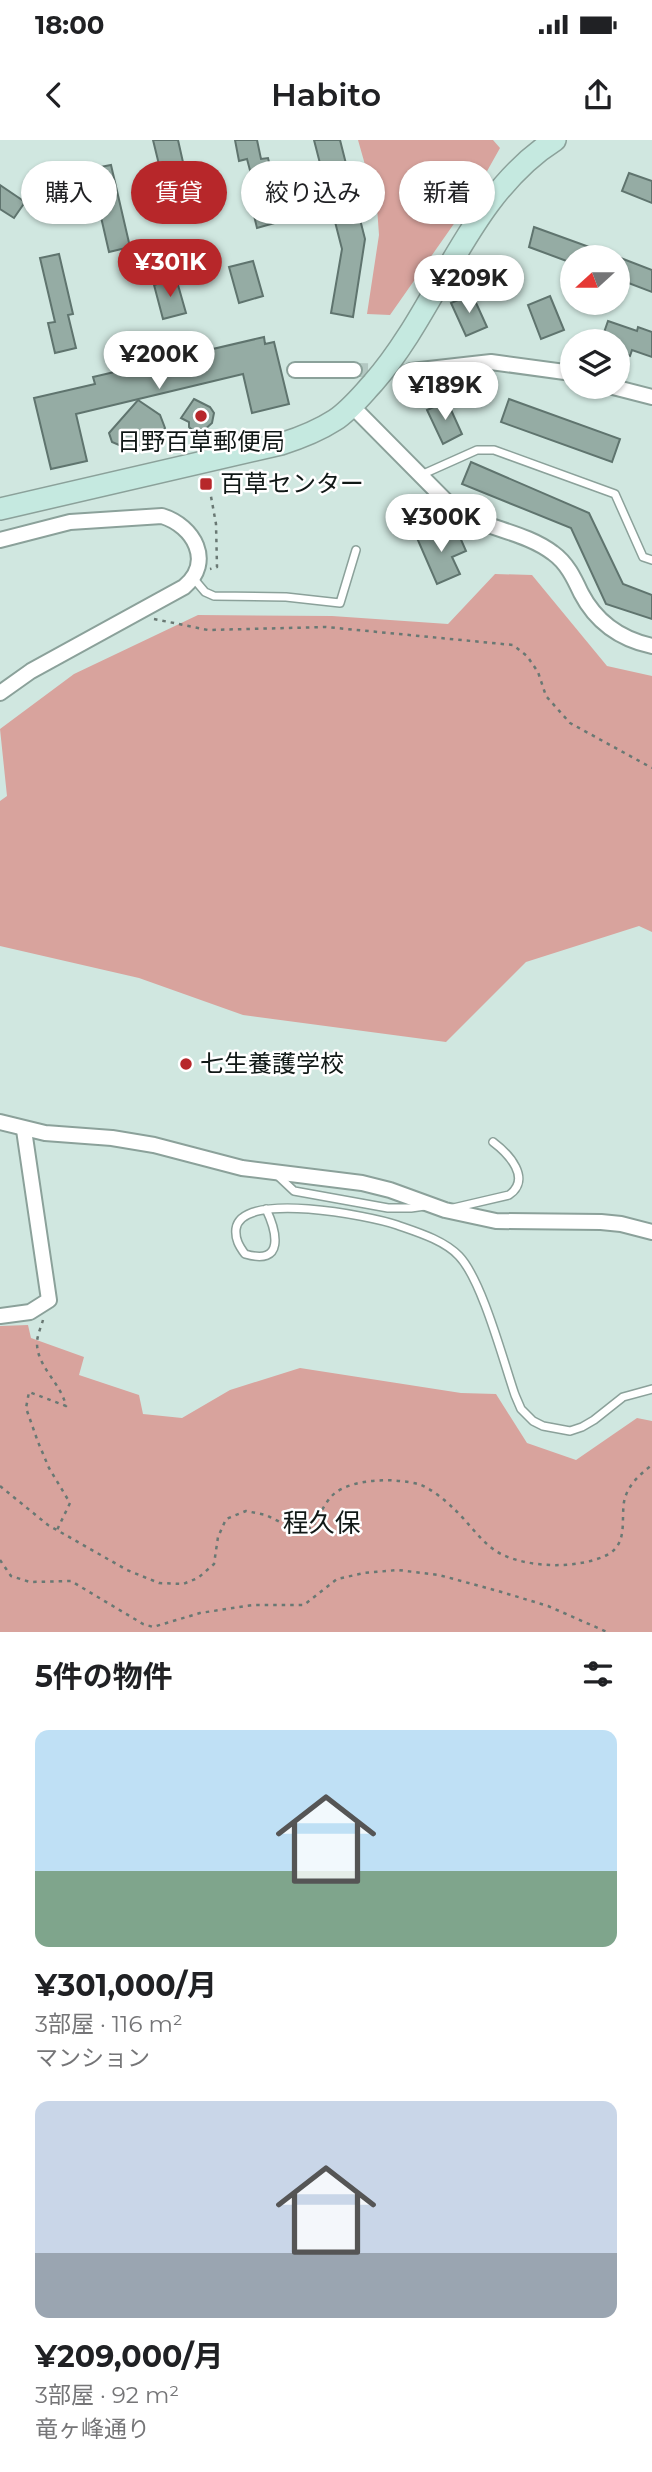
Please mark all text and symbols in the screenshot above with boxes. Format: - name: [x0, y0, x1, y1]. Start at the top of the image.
- text: 18:00: [35, 9, 104, 41]
- text: Habito: [271, 75, 381, 114]
- icon: back: [35, 76, 73, 114]
- icon: share: [579, 76, 617, 114]
- chip: 購入: [21, 161, 117, 224]
- chip: 賃貸: [131, 161, 227, 224]
- chip: 絞り込み: [241, 161, 385, 224]
- chip: 新着: [399, 161, 495, 224]
- pin: ¥301K: [121, 240, 219, 299]
- north arrow: [560, 245, 630, 315]
- map controls: [560, 245, 630, 399]
- text: ¥301K: [134, 248, 206, 276]
- pin: ¥209K: [420, 256, 518, 315]
- text: ¥209K: [430, 264, 508, 292]
- button: layers: [560, 329, 630, 399]
- pin: ¥200K: [110, 331, 208, 391]
- text: ¥200K: [120, 340, 198, 368]
- pin: ¥189K: [396, 362, 494, 422]
- text: ¥189K: [408, 371, 482, 399]
- marker: 日野百草郵便局: [193, 408, 209, 424]
- place label: 日野百草郵便局: [117, 427, 285, 456]
- place label: 百草センター: [220, 469, 364, 498]
- marker: 百草センター: [198, 476, 214, 492]
- pin: ¥300K: [392, 494, 490, 554]
- text: ¥300K: [401, 503, 481, 531]
- place label: 七生養護学校: [200, 1049, 344, 1078]
- marker: 七生養護学校: [178, 1056, 194, 1072]
- district label: 程久保: [283, 1507, 361, 1539]
- icon: filters: [579, 1655, 617, 1693]
- text: 5件の物件: [35, 1658, 173, 1695]
- icon: home: [263, 1776, 389, 1902]
- text: ¥301,000/月: [35, 1967, 217, 2004]
- text: 3部屋 · 116 m²: [35, 2010, 183, 2038]
- text: マンション: [35, 2044, 150, 2072]
- icon: home: [263, 2147, 389, 2273]
- text: ¥209,000/月: [35, 2338, 224, 2375]
- text: 3部屋 · 92 m²: [35, 2381, 179, 2409]
- text: 竜ヶ峰通り: [35, 2415, 150, 2443]

